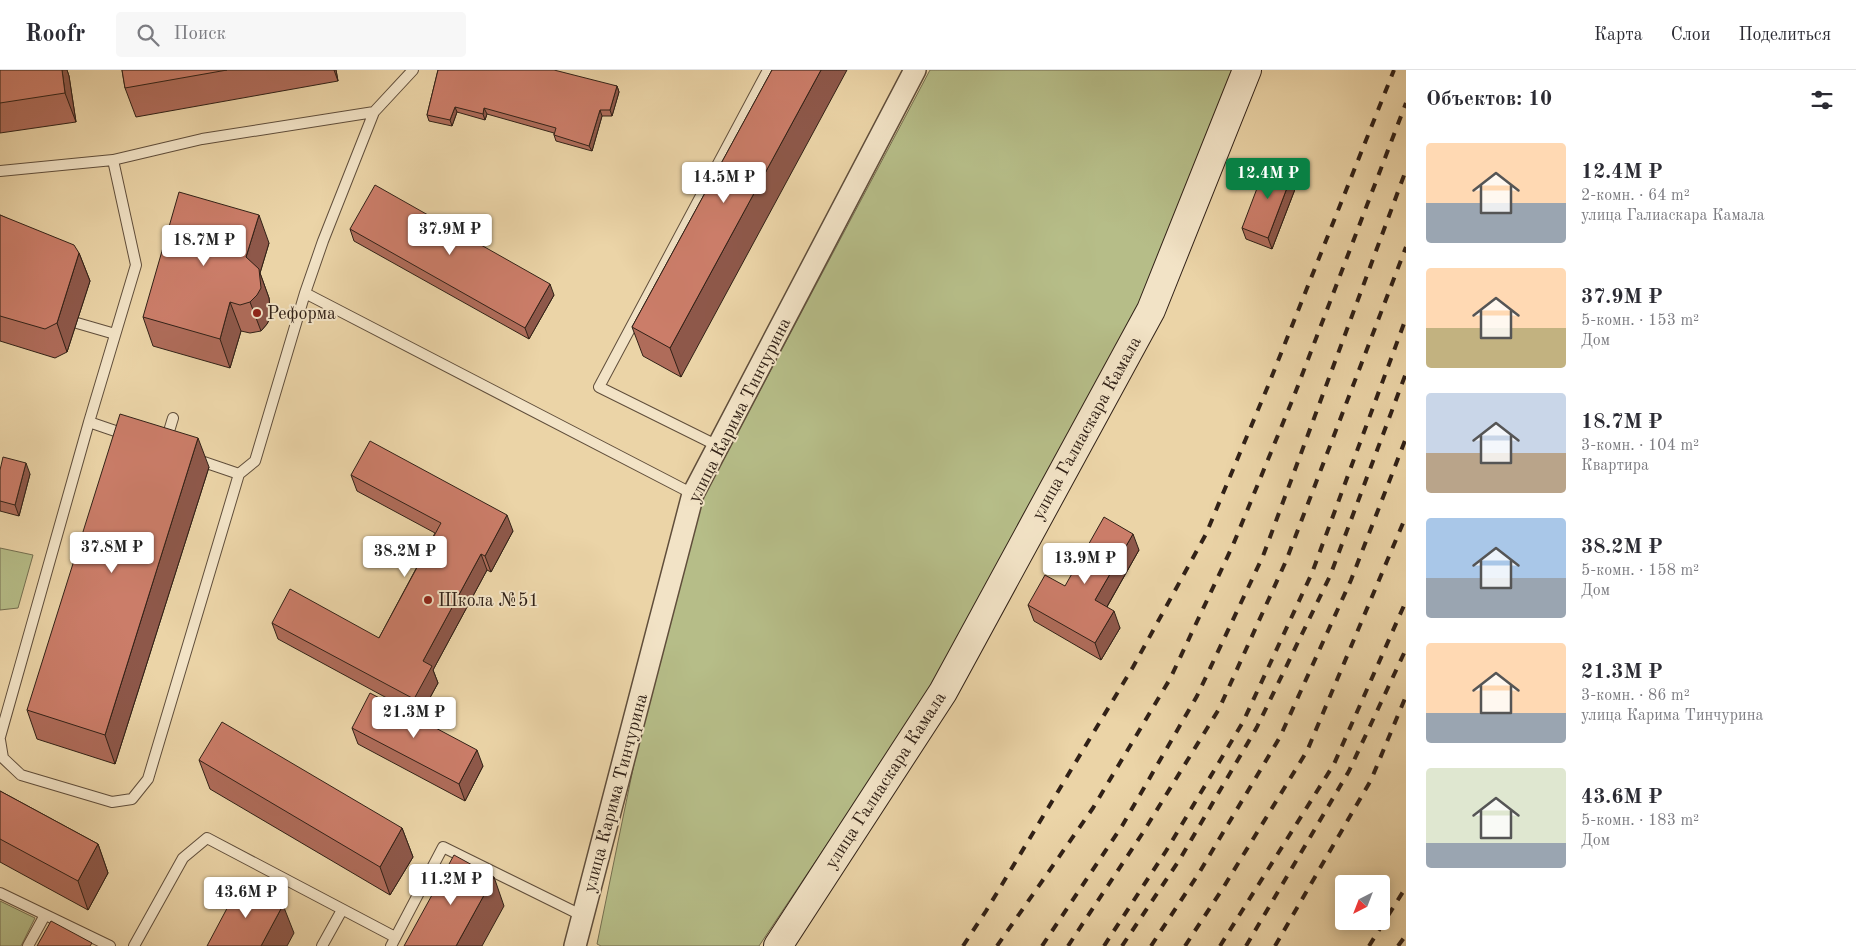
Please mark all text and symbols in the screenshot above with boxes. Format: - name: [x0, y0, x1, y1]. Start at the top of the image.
- search box: [116, 12, 466, 57]
- icon: search: [134, 21, 162, 49]
- text: Roofr: [25, 23, 86, 47]
- text: Поиск: [174, 25, 226, 44]
- text: Карта: [1594, 26, 1643, 44]
- text: Слои: [1671, 26, 1710, 44]
- text: Поделиться: [1738, 26, 1831, 44]
- icon: filters: [1808, 86, 1836, 114]
- text: Объектов: 10: [1426, 89, 1552, 110]
- pin: 12.4M ₽: [1222, 158, 1314, 200]
- pin: 14.5M ₽: [678, 162, 770, 204]
- text: 12.4M ₽: [1581, 162, 1663, 183]
- icon: home: [1466, 163, 1526, 223]
- text: 12.4M ₽: [1237, 166, 1299, 182]
- text: 14.5M ₽: [693, 170, 755, 186]
- text: 2-комн. · 64 m²: [1581, 188, 1690, 204]
- text: улица Галиаскара Камала: [1581, 208, 1765, 224]
- pin: 37.9M ₽: [404, 214, 496, 256]
- text: 37.9M ₽: [419, 222, 481, 238]
- pin: 18.7M ₽: [158, 224, 250, 267]
- text: 18.7M ₽: [173, 233, 235, 249]
- text: 37.9M ₽: [1581, 287, 1663, 308]
- icon: home: [1466, 288, 1526, 348]
- place label: Реформа: [267, 305, 336, 324]
- marker: Реформа: [251, 307, 263, 319]
- text: 5-комн. · 153 m²: [1581, 313, 1699, 329]
- street label: улица Карима Тинчурина: [685, 315, 795, 506]
- text: Дом: [1581, 333, 1610, 349]
- street label: улица Галиаскара Камала: [1029, 334, 1145, 523]
- text: 18.7M ₽: [1581, 412, 1663, 433]
- icon: home: [1466, 413, 1526, 473]
- text: 3-комн. · 104 m²: [1581, 438, 1699, 454]
- text: Квартира: [1581, 458, 1649, 474]
- pin: 37.8M ₽: [66, 532, 158, 574]
- pin: 38.2M ₽: [359, 536, 451, 578]
- text: 38.2M ₽: [1581, 537, 1663, 558]
- icon: home: [1466, 538, 1526, 598]
- text: 37.8M ₽: [81, 540, 143, 556]
- pin: 13.9M ₽: [1039, 542, 1131, 585]
- text: 38.2M ₽: [374, 544, 436, 560]
- text: 13.9M ₽: [1054, 551, 1116, 567]
- text: 5-комн. · 158 m²: [1581, 563, 1699, 579]
- text: Дом: [1581, 583, 1610, 599]
- place label: Школа №51: [438, 592, 539, 610]
- marker: Школа №51: [422, 594, 434, 606]
- text: 21.3M ₽: [1581, 662, 1663, 683]
- icon: home: [1466, 663, 1526, 723]
- text: 3-комн. · 86 m²: [1581, 688, 1690, 704]
- street label: улица Галиаскара Камала: [822, 689, 950, 872]
- street label: улица Карима Тинчурина: [581, 692, 651, 895]
- pin: 21.3M ₽: [368, 696, 460, 739]
- text: 21.3M ₽: [383, 705, 445, 721]
- text: улица Карима Тинчурина: [1581, 708, 1763, 724]
- text: 43.6M ₽: [1581, 787, 1663, 808]
- icon: home: [1466, 788, 1526, 848]
- text: 5-комн. · 183 m²: [1581, 813, 1699, 829]
- text: Дом: [1581, 833, 1610, 849]
- pin: 11.2M ₽: [405, 864, 497, 906]
- text: 11.2M ₽: [420, 872, 482, 888]
- north arrow: [1335, 875, 1390, 930]
- map controls: [1335, 875, 1390, 930]
- pin: 43.6M ₽: [200, 876, 292, 919]
- text: 43.6M ₽: [215, 885, 277, 901]

